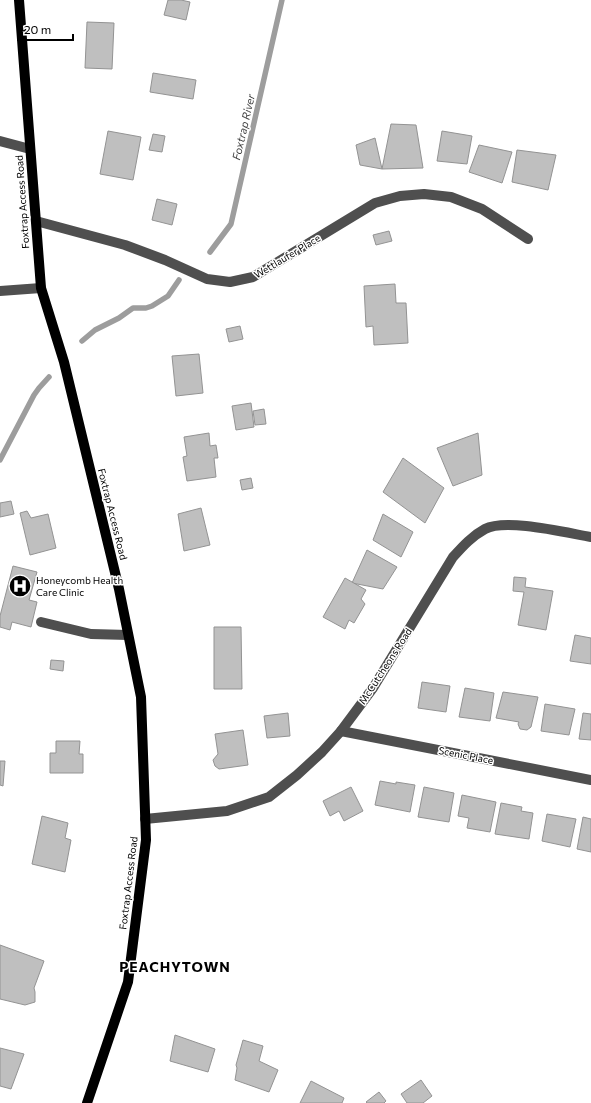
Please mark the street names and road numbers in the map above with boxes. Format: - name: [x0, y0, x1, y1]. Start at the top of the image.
- street label: Foxtrap Access Road: [13, 155, 31, 249]
- street label: Wettlaufer Place: [252, 231, 322, 281]
- street label: Foxtrap Access Road: [96, 467, 130, 561]
- street label: McCutcheons Road: [356, 625, 414, 706]
- street label: Scenic Place: [438, 744, 494, 766]
- street label: Foxtrap Access Road: [116, 835, 140, 930]

